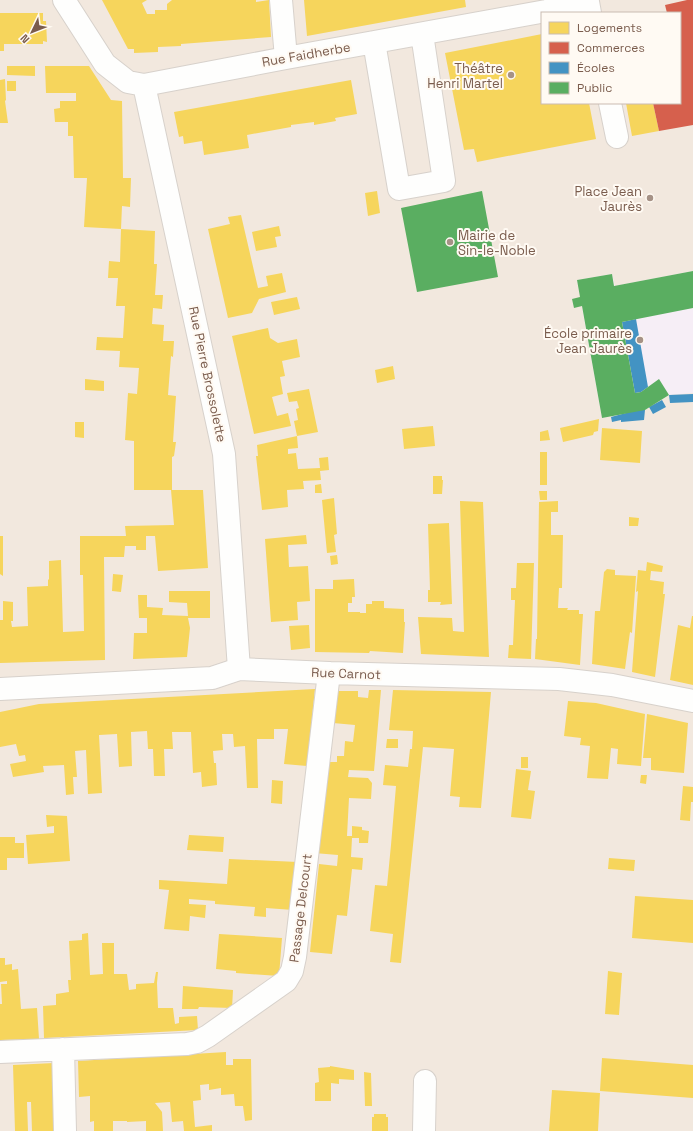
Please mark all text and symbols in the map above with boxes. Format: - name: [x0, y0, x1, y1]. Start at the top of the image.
- north arrow: [12, 12, 52, 52]
- legend: [541, 12, 681, 104]
- text: Logements: [577, 20, 642, 36]
- text: N: [17, 31, 32, 46]
- street label: Rue Faidherbe: [260, 38, 352, 71]
- text: Commerces: [577, 40, 645, 56]
- place label: Théâtre Henri Martel: [427, 60, 503, 92]
- text: Écoles: [577, 60, 615, 76]
- marker: Théâtre Henri Martel: [506, 70, 516, 80]
- text: Public: [577, 80, 612, 96]
- place label: Place Jean Jaurès: [574, 183, 642, 215]
- marker: Place Jean Jaurès: [645, 193, 655, 203]
- place label: Mairie de Sin-le-Noble: [458, 227, 536, 259]
- marker: Mairie de Sin-le-Noble: [445, 237, 455, 247]
- street label: Rue Pierre Brossolette: [185, 305, 230, 444]
- place label: École primaire Jean Jaurès: [544, 325, 632, 357]
- marker: École primaire Jean Jaurès: [635, 335, 645, 345]
- street label: Rue Carnot: [311, 664, 381, 683]
- street label: Passage Delcourt: [285, 853, 316, 963]

